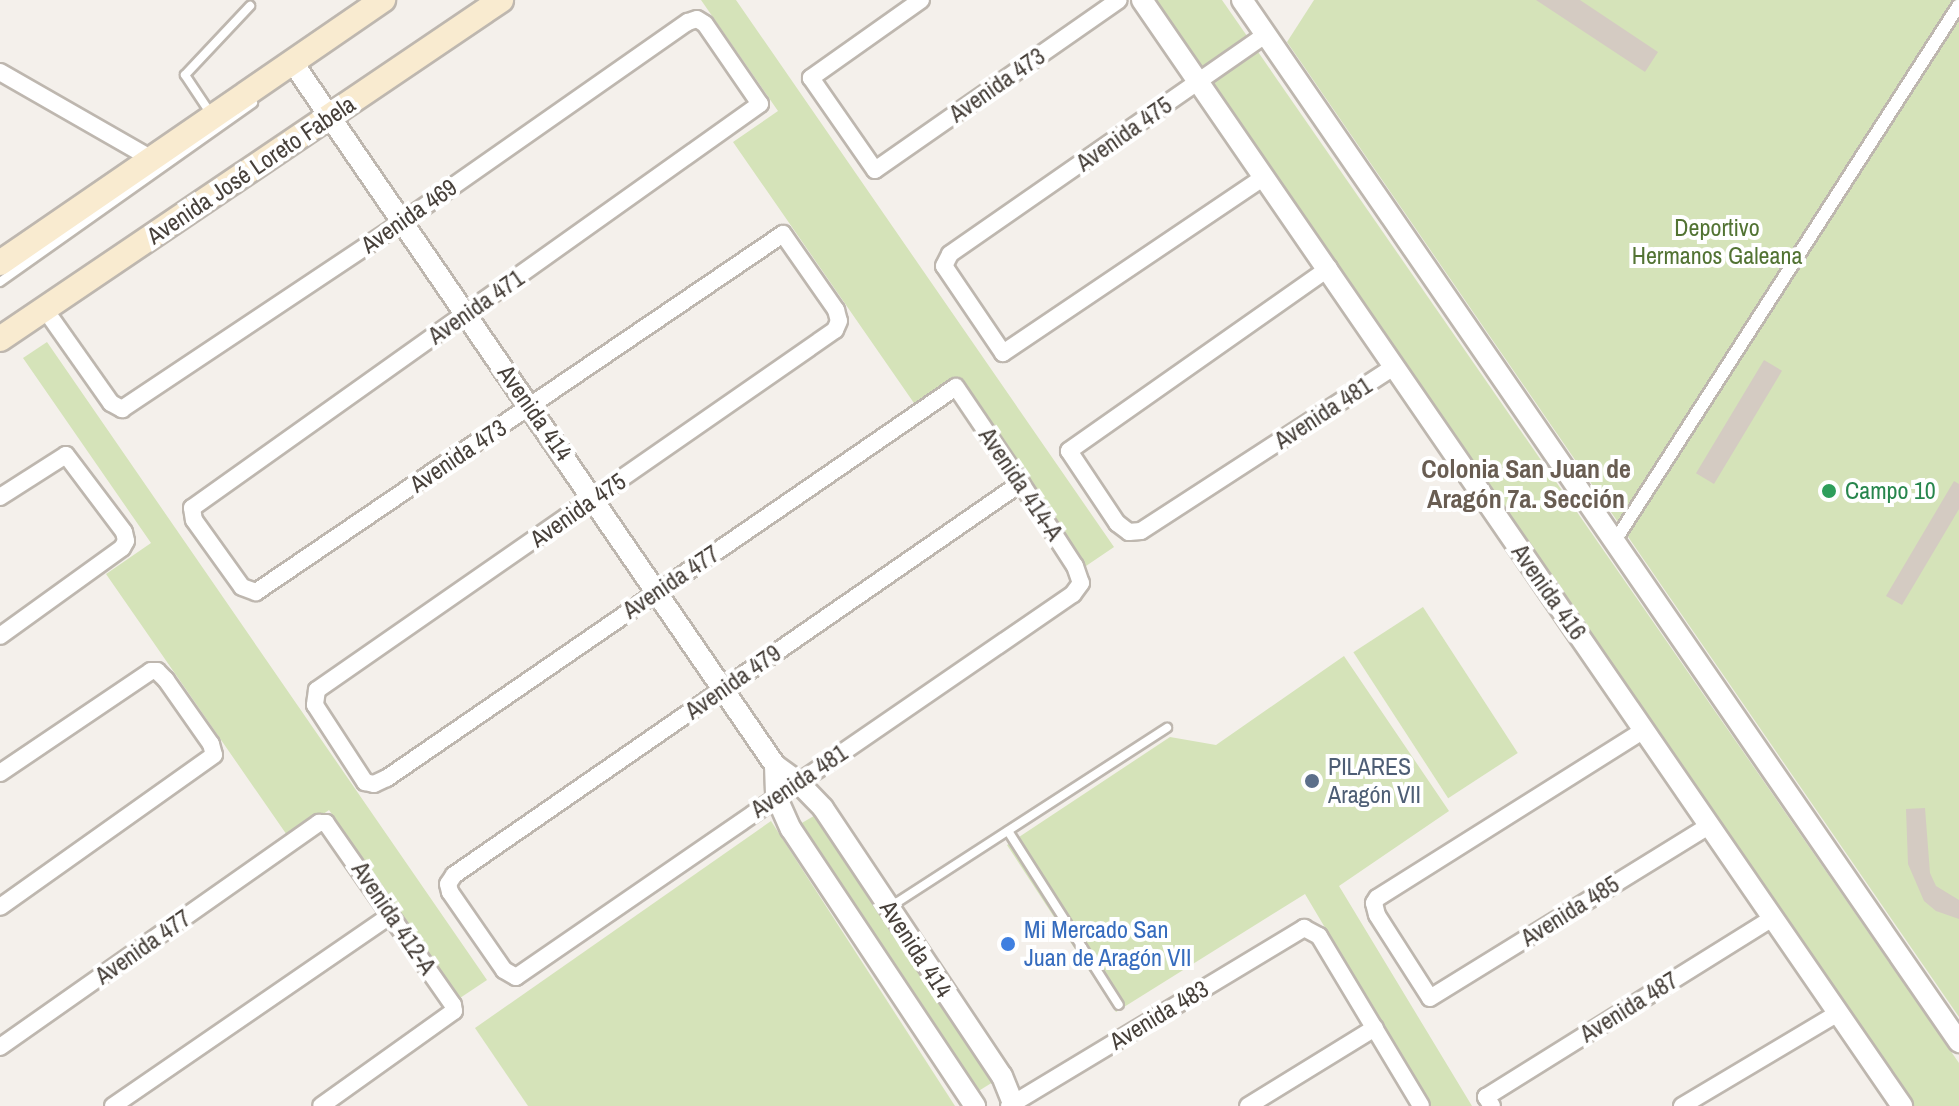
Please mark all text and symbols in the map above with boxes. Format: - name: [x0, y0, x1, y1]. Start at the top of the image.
- street label: Avenida 473: [944, 42, 1050, 128]
- street label: Avenida José Loreto Fabela: [141, 90, 361, 250]
- street label: Avenida 475: [1071, 91, 1177, 177]
- street label: Avenida 469: [356, 173, 462, 259]
- park label: Deportivo Hermanos Galeana: [1632, 214, 1802, 270]
- street label: Avenida 471: [423, 264, 529, 350]
- street label: Avenida 414: [492, 360, 578, 466]
- street label: Avenida 481: [1269, 371, 1377, 455]
- street label: Avenida 473: [404, 413, 512, 499]
- street label: Avenida 414-A: [973, 422, 1069, 546]
- district label: Colonia San Juan de Aragón 7a. Sección: [1421, 453, 1631, 514]
- street label: Avenida 475: [525, 467, 631, 553]
- place label: Campo 10: [1845, 477, 1936, 505]
- marker: Campo 10: [1820, 482, 1838, 500]
- street label: Avenida 477: [617, 539, 725, 625]
- street label: Avenida 416: [1506, 539, 1592, 645]
- street label: Avenida 479: [680, 639, 786, 725]
- street label: Avenida 481: [745, 738, 853, 824]
- place label: PILARES Aragón VII: [1328, 753, 1421, 809]
- marker: PILARES Aragón VII: [1303, 772, 1321, 790]
- street label: Avenida 412-A: [346, 856, 442, 980]
- street label: Avenida 485: [1516, 870, 1624, 952]
- street label: Avenida 414: [874, 895, 958, 1003]
- street label: Avenida 477: [90, 904, 196, 990]
- place label: Mi Mercado San Juan de Aragón VII: [1024, 916, 1193, 972]
- marker: Mi Mercado San Juan de Aragón VII: [999, 935, 1017, 953]
- street label: Avenida 487: [1575, 966, 1683, 1048]
- street label: Avenida 483: [1104, 974, 1214, 1056]

